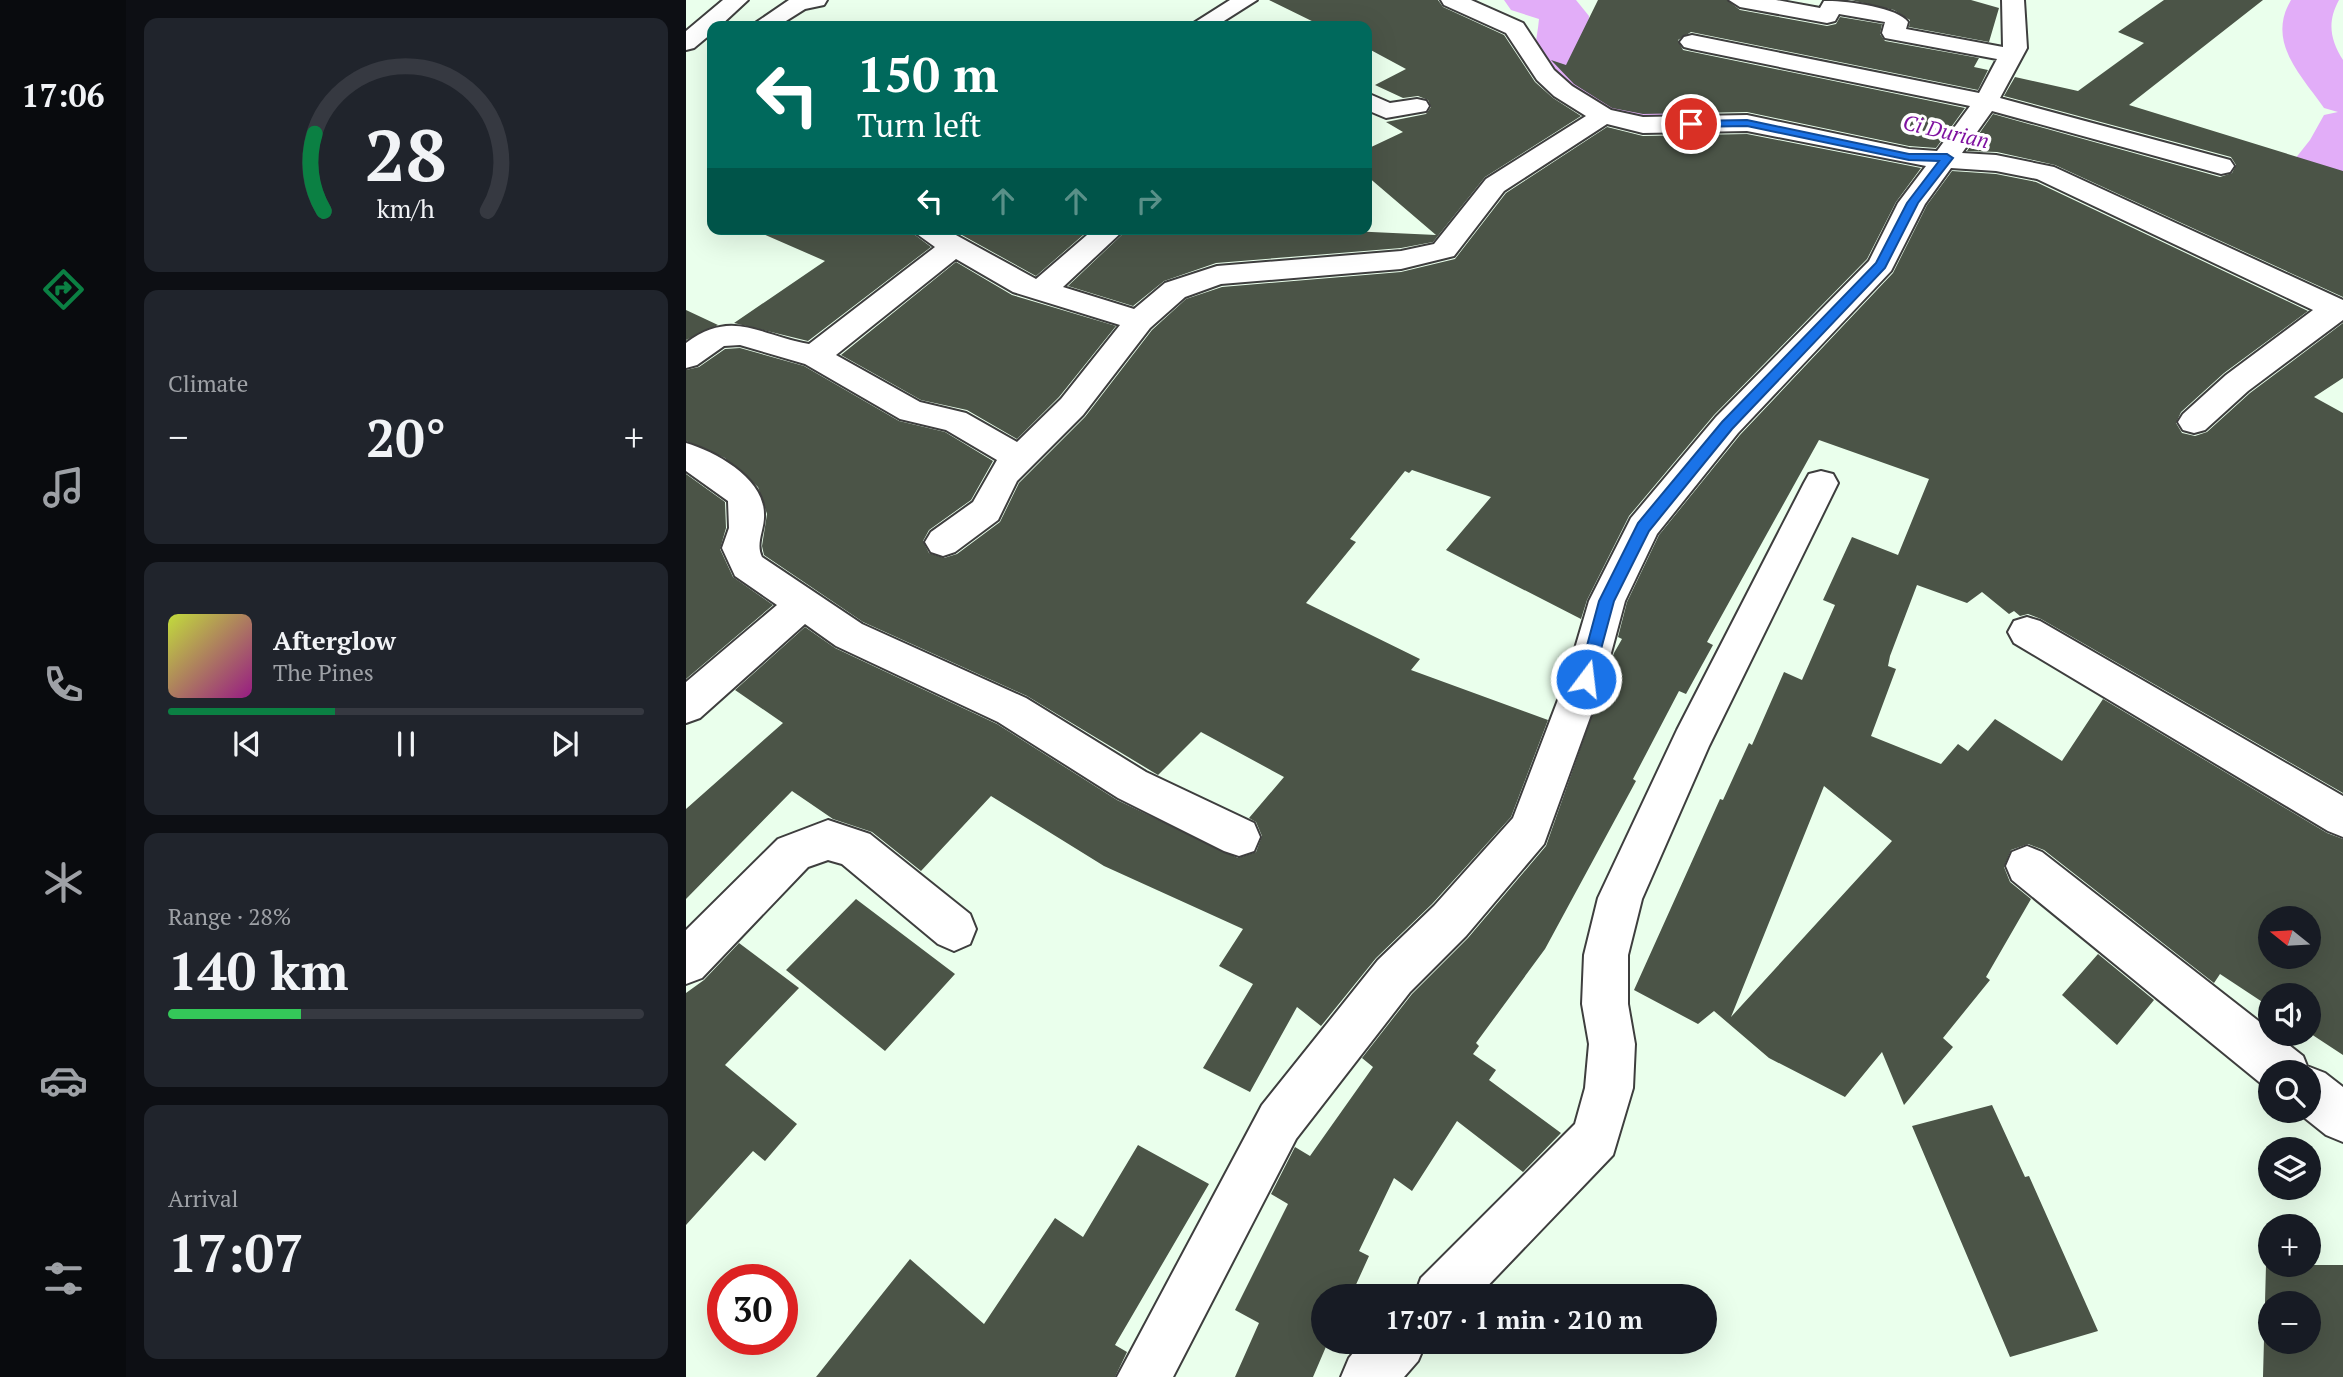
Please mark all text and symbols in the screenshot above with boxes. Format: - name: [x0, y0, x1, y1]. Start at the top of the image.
- text: 150 m: [857, 41, 999, 106]
- icon: left: [742, 49, 833, 140]
- text: 17:06: [21, 74, 105, 116]
- pin: [1661, 94, 1721, 154]
- text: Turn left: [857, 104, 981, 146]
- text: 28: [365, 105, 447, 202]
- icon: arrive: [1672, 105, 1710, 143]
- water label: Ci Durian: [1900, 108, 1992, 155]
- icon: left: [911, 182, 949, 220]
- icon: ahead: [984, 182, 1022, 220]
- icon: ahead: [1057, 182, 1095, 220]
- icon: right: [1130, 182, 1168, 220]
- text: km/h: [377, 192, 435, 225]
- icon: directions: [39, 265, 88, 314]
- text: Climate: [168, 368, 248, 399]
- text: 20°: [366, 403, 446, 472]
- text: −: [168, 412, 188, 462]
- text: +: [624, 412, 644, 462]
- icon: music: [39, 463, 88, 512]
- text: Afterglow: [273, 623, 396, 657]
- position arrow: [1549, 642, 1623, 716]
- text: The Pines: [273, 657, 374, 688]
- icon: phone: [39, 660, 88, 709]
- icon: previous: [228, 725, 266, 763]
- icon: pause: [387, 725, 425, 763]
- icon: next: [546, 725, 584, 763]
- icon: climate: [39, 858, 88, 907]
- text: Range · 28%: [168, 901, 291, 932]
- north arrow: [2258, 906, 2320, 970]
- map controls: [2258, 906, 2321, 1354]
- text: 140 km: [168, 936, 349, 1005]
- button: sound: [2258, 983, 2321, 1046]
- icon: car: [39, 1056, 88, 1105]
- button: search: [2258, 1060, 2321, 1123]
- button: layers: [2258, 1137, 2321, 1200]
- text: Arrival: [168, 1183, 239, 1214]
- button: +: [2258, 1214, 2321, 1277]
- text: 17:07: [168, 1218, 303, 1287]
- icon: filters: [39, 1254, 88, 1303]
- speed limit sign: 30: [707, 1264, 798, 1355]
- button: −: [2258, 1291, 2321, 1354]
- text: 17:07 · 1 min · 210 m: [1385, 1302, 1643, 1336]

